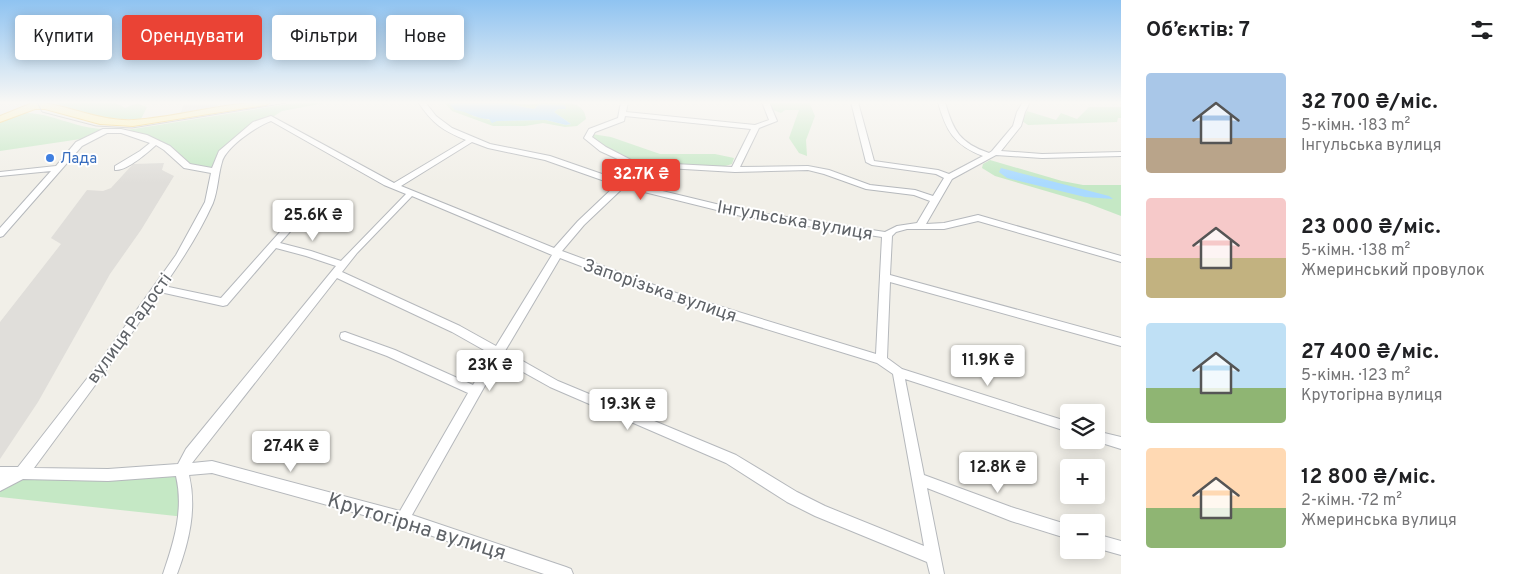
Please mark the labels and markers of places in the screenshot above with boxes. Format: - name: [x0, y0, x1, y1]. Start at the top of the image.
- place label: Лада: [60, 150, 97, 169]
- marker: Лада: [44, 152, 56, 164]
- pin: 32.7K ₴: [595, 158, 687, 201]
- pin: 25.6K ₴: [267, 200, 359, 242]
- pin: 11.9K ₴: [942, 344, 1034, 387]
- pin: 23K ₴: [455, 350, 525, 392]
- pin: 19.3K ₴: [582, 388, 674, 431]
- pin: 27.4K ₴: [245, 430, 337, 473]
- pin: 12.8K ₴: [952, 452, 1044, 494]

